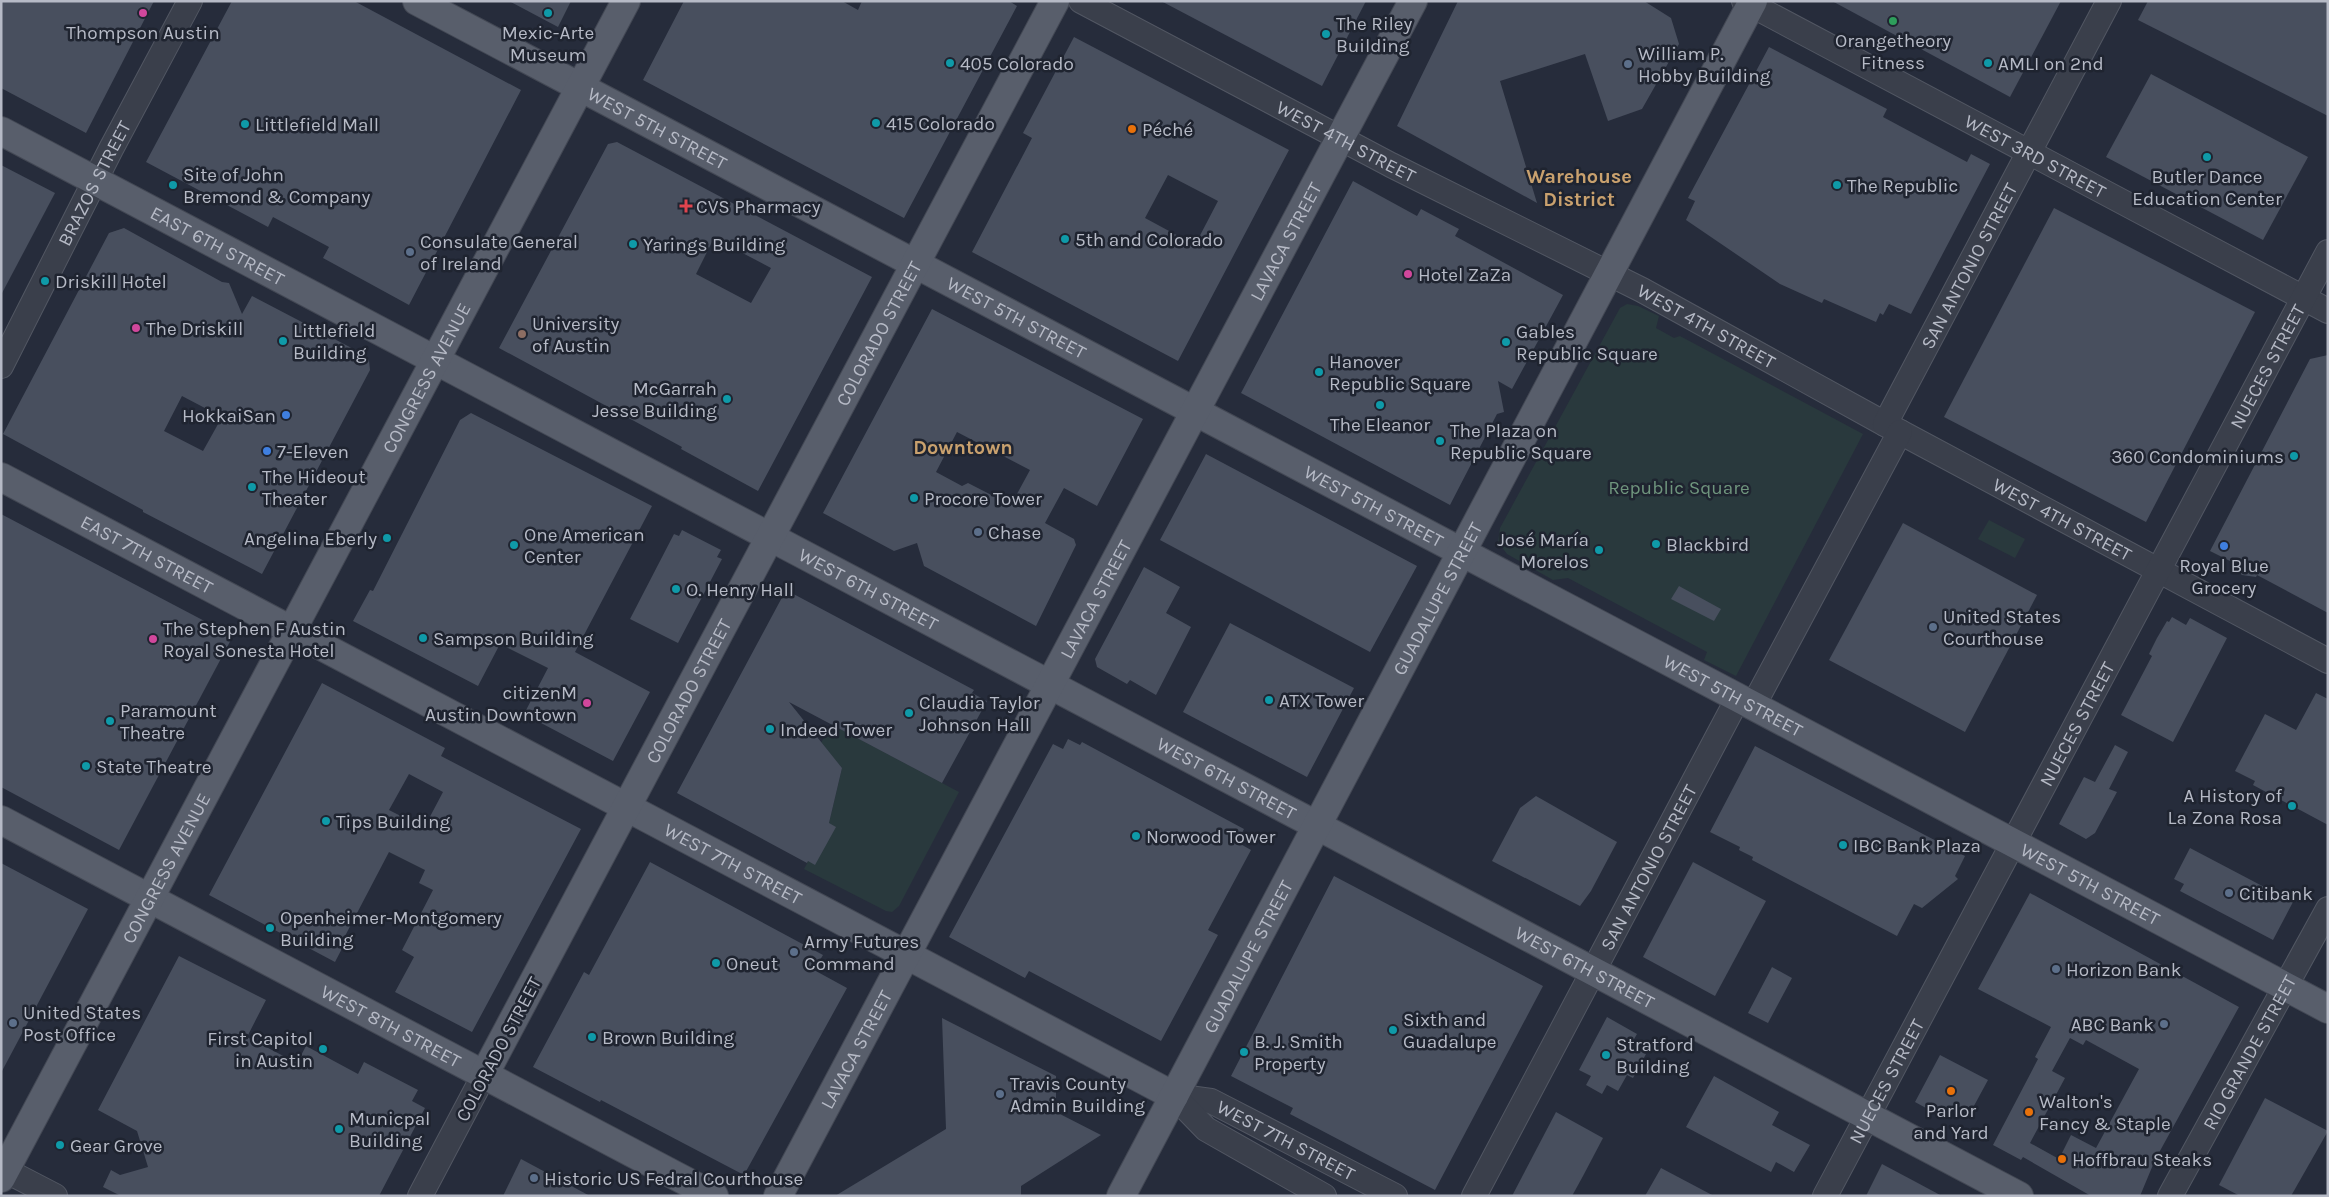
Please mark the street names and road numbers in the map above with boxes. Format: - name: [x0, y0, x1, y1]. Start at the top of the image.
- street label: WEST 5TH STREET: [584, 83, 731, 175]
- street label: WEST 4TH STREET: [1272, 96, 1419, 188]
- street label: WEST 3RD STREET: [1961, 110, 2110, 203]
- street label: BRAZOS STREET: [54, 117, 136, 250]
- street label: LAVACA STREET: [1246, 178, 1327, 305]
- street label: SAN ANTONIO STREET: [1917, 179, 2023, 353]
- street label: EAST 6TH STREET: [146, 202, 288, 291]
- street label: COLORADO STREET: [832, 257, 927, 410]
- street label: WEST 5TH STREET: [943, 272, 1090, 364]
- street label: WEST 4TH STREET: [1633, 280, 1779, 374]
- street label: CONGRESS AVENUE: [378, 299, 476, 457]
- street label: NUECES STREET: [2226, 300, 2310, 433]
- street label: WEST 5TH STREET: [1300, 461, 1447, 553]
- street label: WEST 4TH STREET: [1989, 474, 2136, 566]
- street label: EAST 7TH STREET: [77, 511, 217, 599]
- street label: GUADALUPE STREET: [1389, 518, 1488, 679]
- street label: LAVACA STREET: [1056, 536, 1137, 662]
- street label: WEST 6TH STREET: [795, 544, 942, 636]
- street label: COLORADO STREET: [642, 615, 737, 767]
- street label: WEST 5TH STREET: [1659, 650, 1806, 742]
- street label: NUECES STREET: [2035, 658, 2120, 790]
- street label: WEST 6TH STREET: [1153, 733, 1300, 825]
- street label: SAN ANTONIO STREET: [1596, 781, 1702, 954]
- street label: CONGRESS AVENUE: [118, 790, 215, 947]
- street label: WEST 7TH STREET: [660, 819, 806, 910]
- street label: WEST 5TH STREET: [2017, 839, 2164, 931]
- street label: GUADALUPE STREET: [1199, 876, 1298, 1037]
- street label: WEST 6TH STREET: [1511, 922, 1658, 1014]
- street label: RIO GRANDE STREET: [2199, 971, 2302, 1134]
- street label: COLORADO STREET: [452, 973, 546, 1125]
- street label: WEST 8TH STREET: [317, 981, 465, 1073]
- street label: LAVACA STREET: [816, 986, 897, 1113]
- street label: NUECES STREET: [1845, 1015, 1929, 1148]
- street label: WEST 7TH STREET: [1213, 1096, 1359, 1186]

